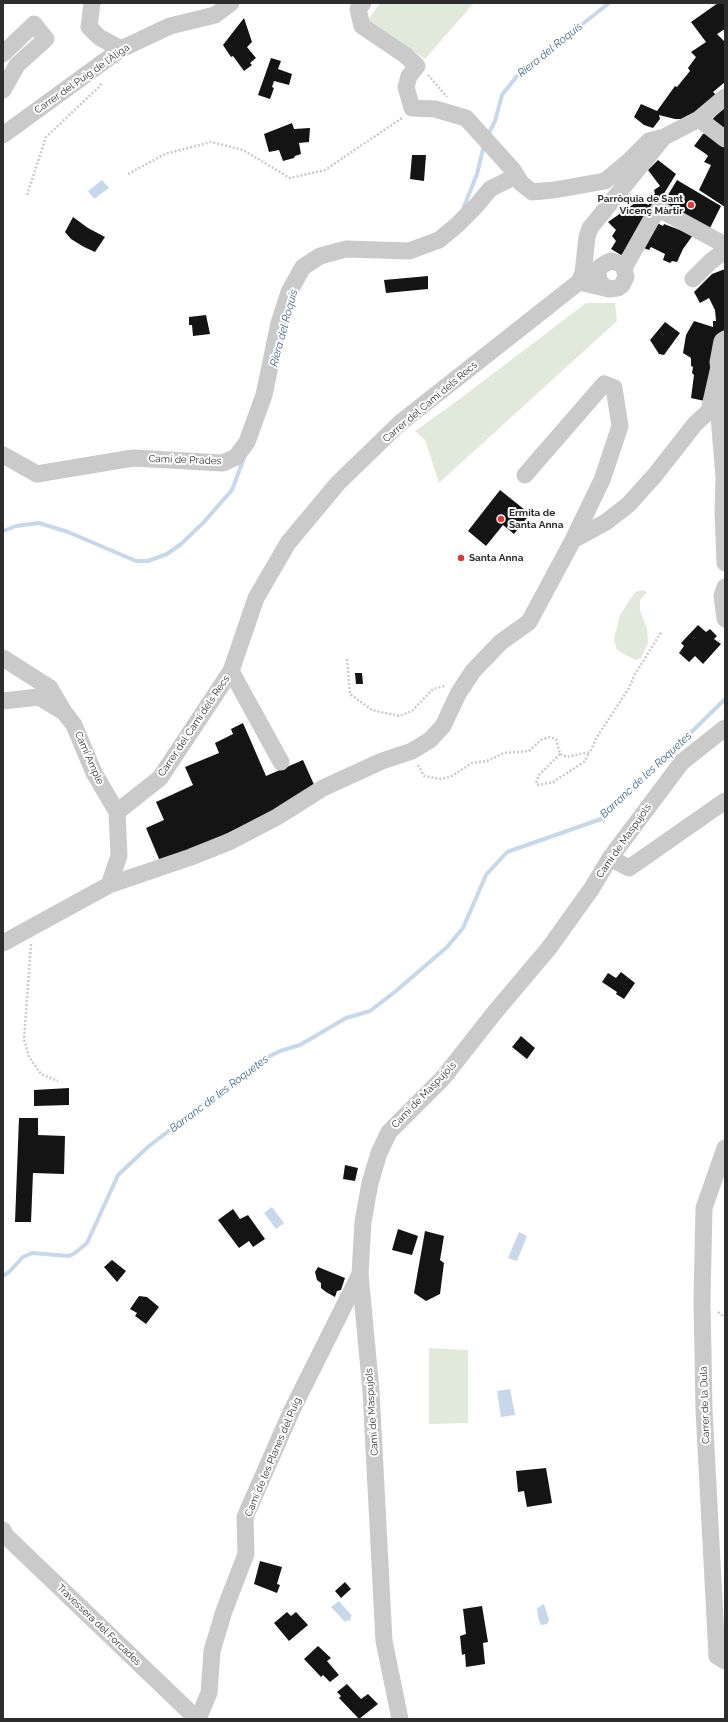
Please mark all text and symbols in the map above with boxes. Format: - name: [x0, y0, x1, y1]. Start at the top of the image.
- water label: Riera del Roquís: [515, 20, 585, 80]
- street label: Carrer del Puig de l'Àliga: [32, 42, 132, 116]
- place label: Parròquia de Sant Vicenç Màrtir: [598, 193, 683, 216]
- marker: Parròquia de Sant Vicenç Màrtir: [686, 200, 696, 210]
- water label: Riera del Roquís: [267, 288, 301, 368]
- street label: Carrer del Camí dels Recs: [380, 359, 480, 445]
- street label: Camí de Prades: [148, 453, 222, 467]
- place label: Ermita de Santa Anna: [509, 507, 563, 530]
- marker: Ermita de Santa Anna: [496, 514, 506, 524]
- place label: Santa Anna: [469, 552, 523, 564]
- marker: Santa Anna: [456, 553, 466, 563]
- street label: Carrer del Camí dels Recs: [156, 673, 232, 779]
- water label: Barranc de les Roquetes: [598, 729, 694, 821]
- street label: Camí Ample: [72, 730, 106, 786]
- street label: Camí de Maspujols: [594, 802, 654, 880]
- water label: Barranc de les Roquetes: [167, 1053, 271, 1135]
- street label: Camí de Maspujols: [389, 1059, 459, 1131]
- street label: Carrer de la Dula: [698, 1366, 712, 1444]
- street label: Camí de Maspujols: [363, 1368, 381, 1456]
- street label: Camí de les Planes del Puig: [242, 1396, 304, 1518]
- street label: Travessera del Forcades: [55, 1582, 143, 1668]

